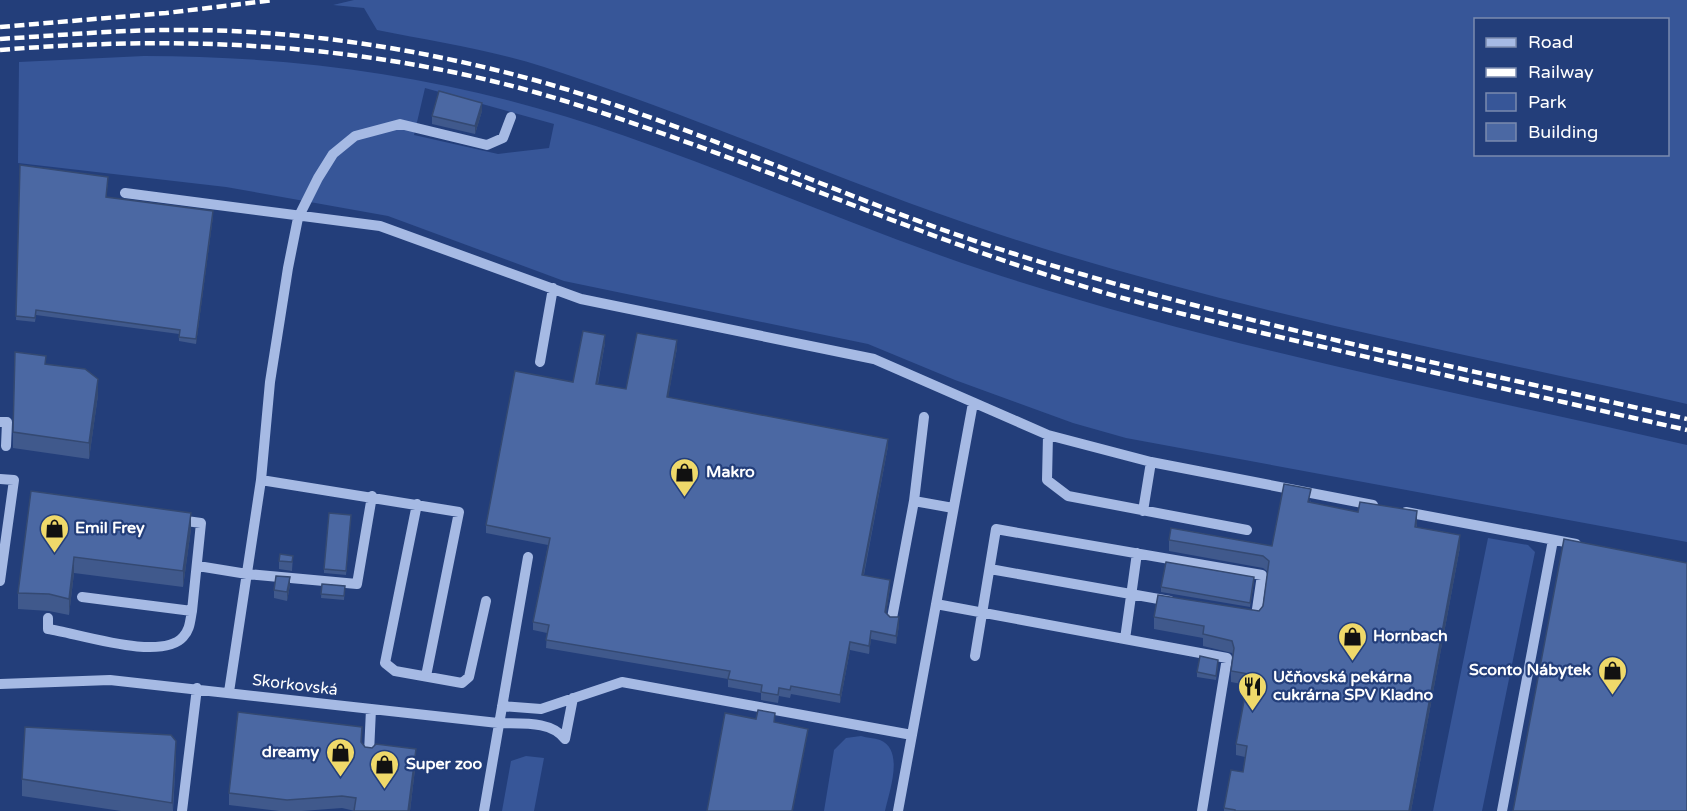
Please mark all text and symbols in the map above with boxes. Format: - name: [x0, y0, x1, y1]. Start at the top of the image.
- legend: [1474, 18, 1669, 156]
- text: Road: [1528, 31, 1573, 53]
- text: Railway: [1528, 61, 1594, 83]
- text: Park: [1528, 91, 1567, 113]
- text: Building: [1528, 121, 1598, 143]
- shop icon: Makro: [669, 456, 701, 498]
- place label: Makro: [706, 462, 755, 482]
- shop icon: Emil Frey: [38, 512, 70, 554]
- place label: Emil Frey: [75, 518, 145, 538]
- shop icon: Hornbach: [1336, 620, 1368, 662]
- place label: Hornbach: [1373, 626, 1448, 646]
- shop icon: Sconto Nábytek: [1596, 654, 1628, 696]
- place label: Sconto Nábytek: [1469, 660, 1591, 680]
- place label: Učňovská pekárna cukrárna SPV Kladno: [1273, 667, 1434, 705]
- street label: Skorkovská: [251, 670, 339, 700]
- restaurant icon: Učňovská pekárna cukrárna SPV Kladno: [1236, 670, 1268, 712]
- shop icon: dreamy: [324, 736, 356, 778]
- place label: dreamy: [262, 742, 319, 762]
- shop icon: Super zoo: [369, 748, 401, 790]
- place label: Super zoo: [406, 754, 483, 774]

